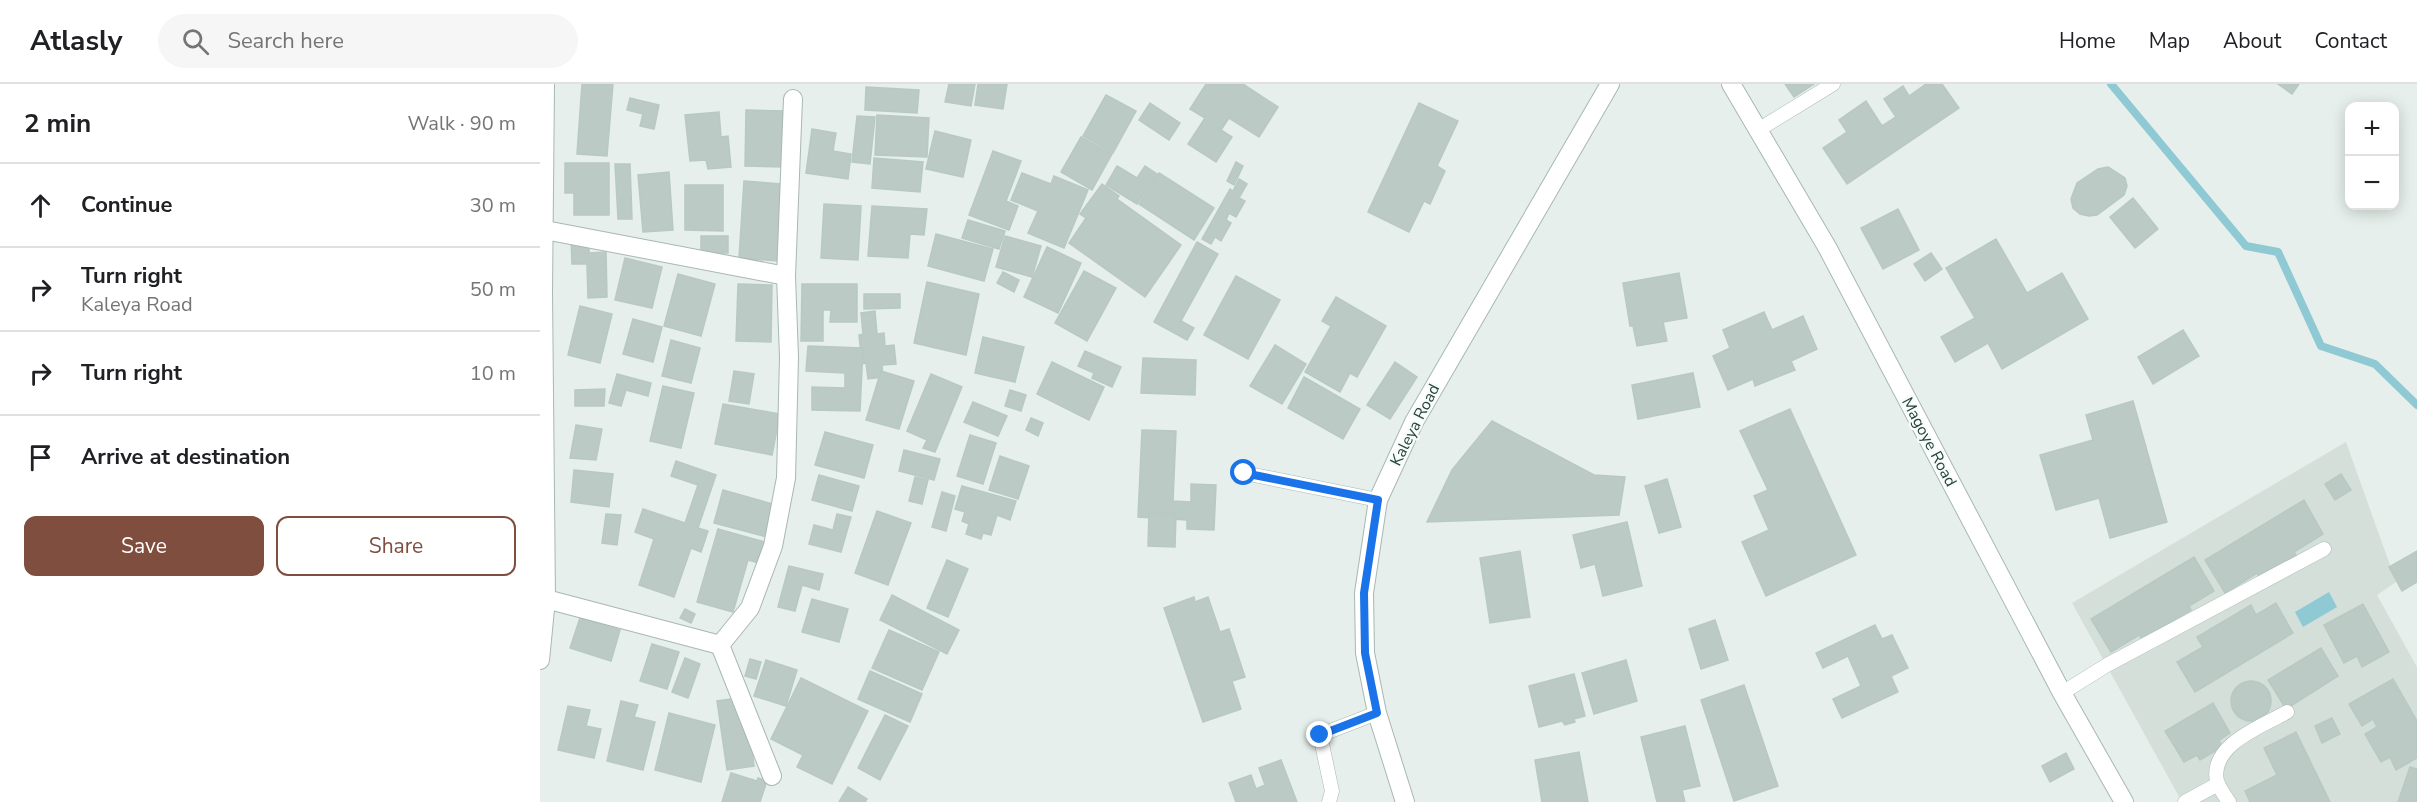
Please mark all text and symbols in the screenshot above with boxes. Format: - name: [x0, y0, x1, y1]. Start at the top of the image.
- search box: [158, 14, 578, 68]
- text: Atlasly: [30, 22, 122, 60]
- icon: search: [179, 25, 212, 58]
- text: Search here: [227, 26, 344, 56]
- text: Home: [2059, 27, 2116, 55]
- text: Map: [2149, 27, 2190, 55]
- text: About: [2223, 27, 2281, 55]
- text: Contact: [2314, 27, 2387, 55]
- map controls: [2345, 102, 2399, 210]
- button: +: [2345, 102, 2399, 156]
- text: 2 min: [24, 106, 91, 141]
- text: Walk · 90 m: [408, 110, 516, 137]
- button: −: [2345, 156, 2399, 210]
- icon: ahead: [24, 189, 57, 222]
- text: Continue: [81, 190, 172, 220]
- text: 30 m: [470, 192, 516, 219]
- text: Turn right: [81, 261, 182, 291]
- icon: right: [24, 273, 57, 306]
- text: 50 m: [470, 276, 516, 303]
- text: Kaleya Road: [81, 291, 193, 318]
- icon: right: [24, 357, 57, 390]
- text: Turn right: [81, 358, 182, 388]
- text: 10 m: [470, 360, 516, 387]
- street label: Kaleya Road: [1385, 380, 1445, 470]
- street label: Magoye Road: [1896, 393, 1962, 491]
- icon: arrive: [24, 441, 57, 474]
- text: Arrive at destination: [81, 442, 290, 472]
- route start: [1230, 459, 1256, 485]
- button: Save: [24, 516, 264, 576]
- button: Share: [276, 516, 516, 576]
- route end: [1306, 721, 1332, 747]

